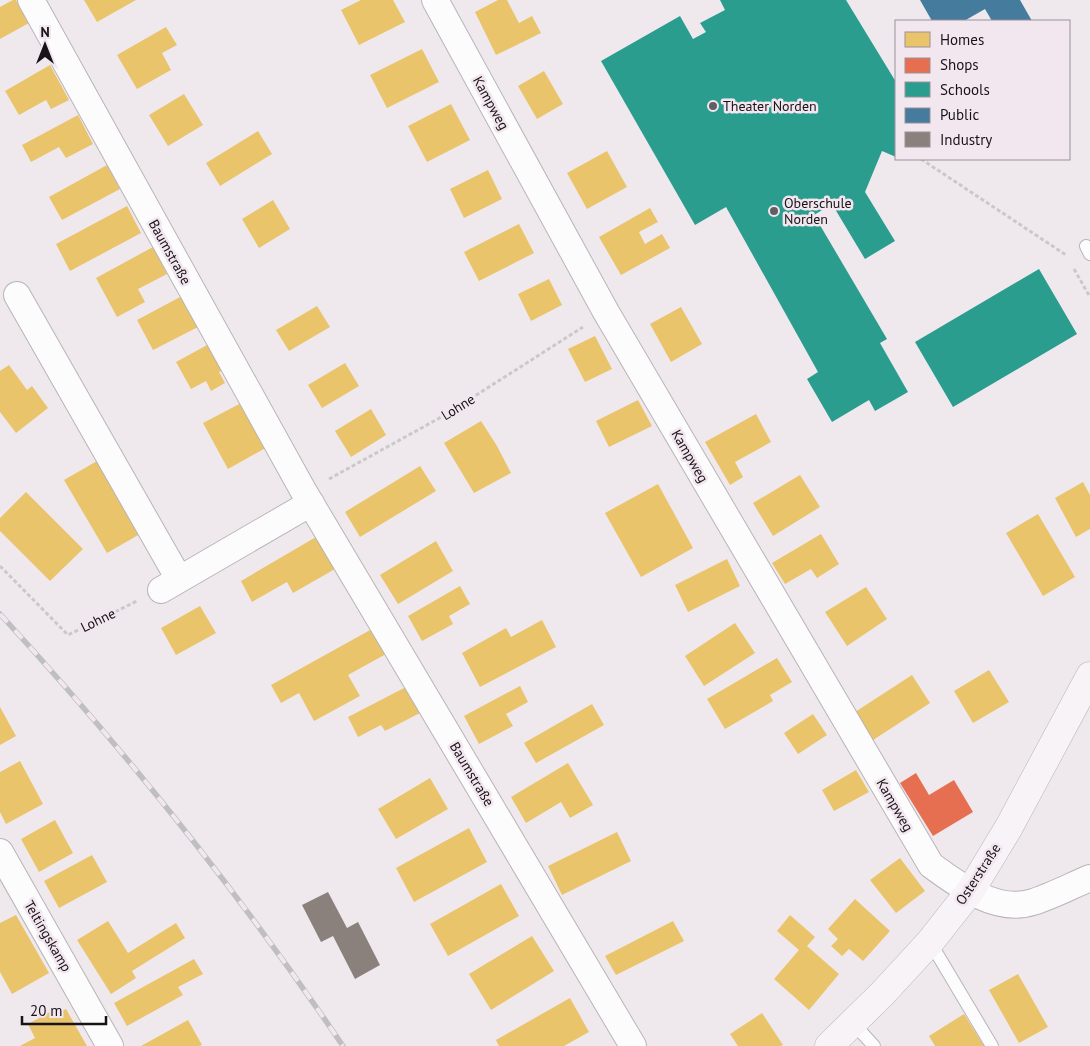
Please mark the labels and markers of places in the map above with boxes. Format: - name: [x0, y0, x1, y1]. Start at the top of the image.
- place label: Theater Norden: [723, 97, 817, 115]
- marker: Theater Norden: [707, 100, 719, 112]
- place label: Oberschule Norden: [784, 194, 852, 228]
- marker: Oberschule Norden: [768, 205, 780, 217]

